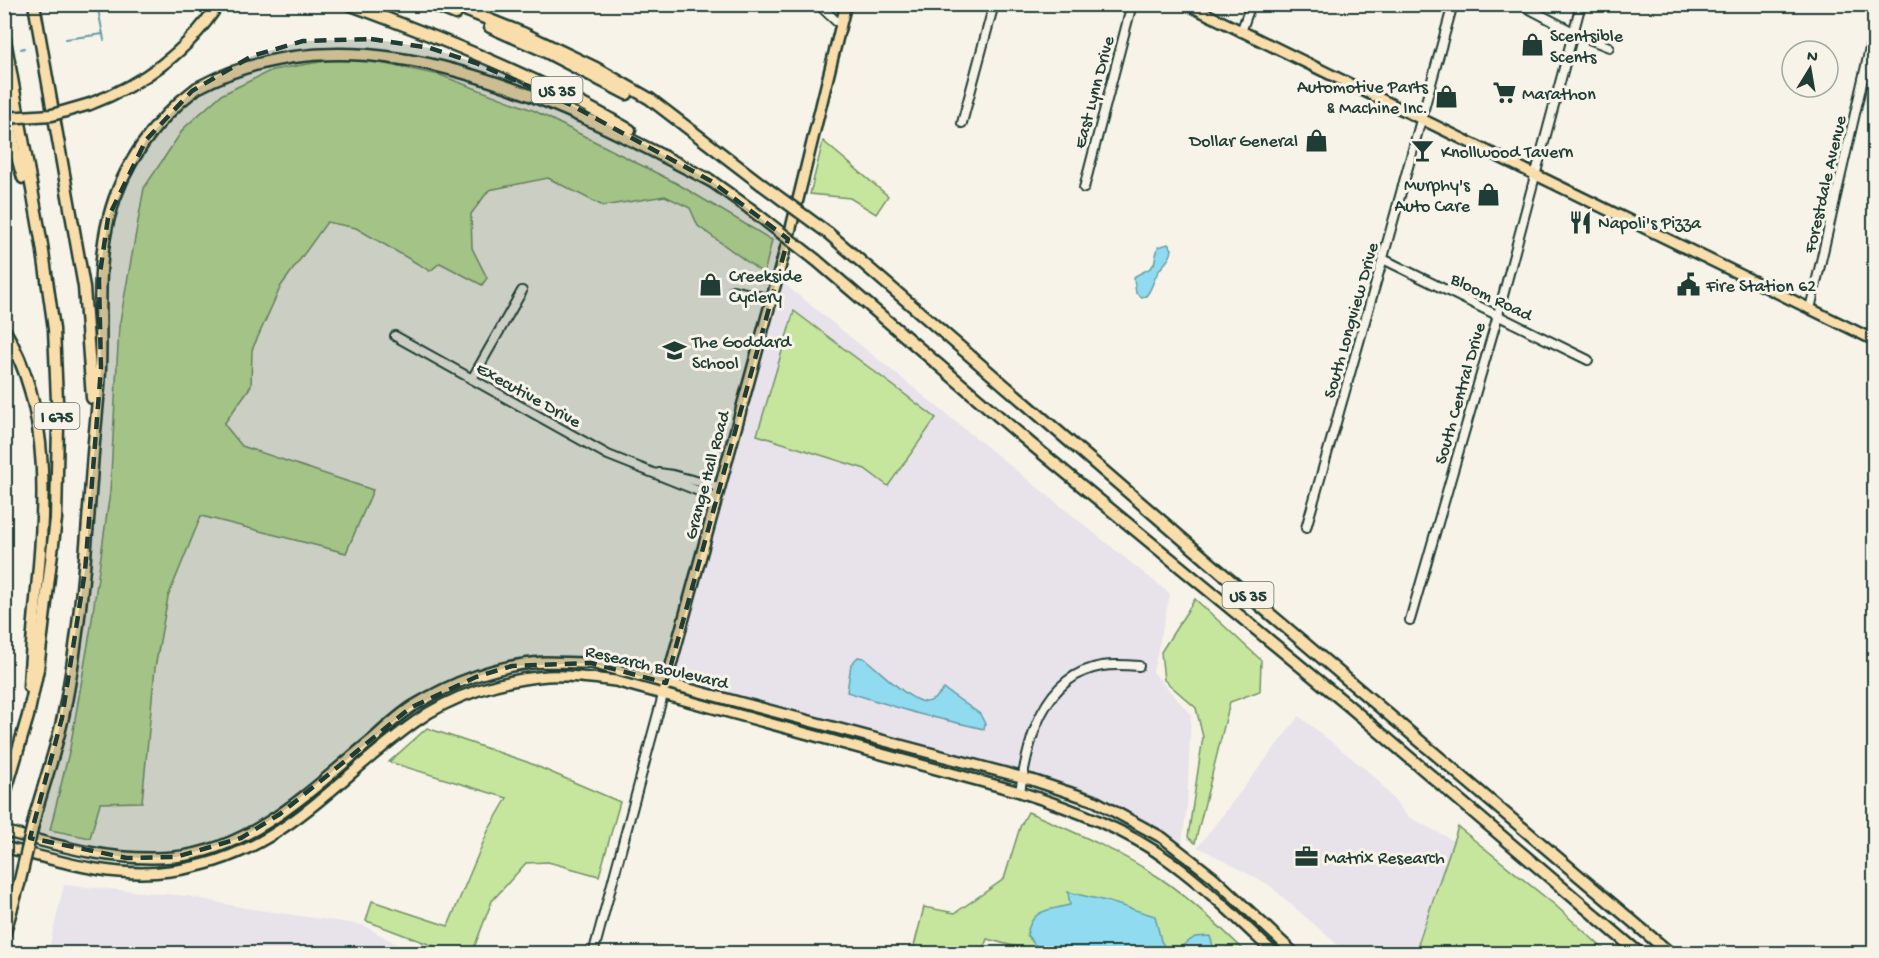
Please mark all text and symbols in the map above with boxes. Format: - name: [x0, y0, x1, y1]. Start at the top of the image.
- place label: Scentsible Scents: [1550, 27, 1624, 69]
- shop icon: Scentsible Scents: [1519, 32, 1545, 58]
- street label: East Lynn Drive: [1070, 33, 1121, 151]
- north arrow: [1780, 39, 1840, 99]
- text: N: [1805, 47, 1820, 68]
- road number: US 35: [532, 77, 582, 103]
- place label: Automotive Parts & Machine Inc.: [1297, 78, 1429, 120]
- supermarket icon: Marathon: [1491, 80, 1517, 106]
- shop icon: Automotive Parts & Machine Inc.: [1433, 83, 1459, 109]
- place label: Marathon: [1522, 85, 1596, 106]
- street label: Forestdale Avenue: [1800, 113, 1853, 256]
- shop icon: Dollar General: [1303, 127, 1329, 153]
- place label: Dollar General: [1189, 132, 1298, 153]
- bar icon: Knollwood Tavern: [1410, 138, 1436, 164]
- place label: Knollwood Tavern: [1441, 143, 1574, 164]
- place label: Murphy's Auto Care: [1395, 176, 1471, 218]
- shop icon: Murphy's Auto Care: [1475, 181, 1501, 207]
- restaurant icon: Napoli's Pizza: [1567, 209, 1593, 235]
- place label: Napoli's Pizza: [1598, 214, 1702, 235]
- street label: South Longview Drive: [1320, 240, 1385, 401]
- place label: Creekside Cyclery: [729, 267, 803, 309]
- street label: Bloom Road: [1446, 269, 1536, 328]
- shop icon: Creekside Cyclery: [698, 272, 724, 298]
- public building icon: Fire Station 62: [1675, 272, 1701, 298]
- place label: Fire Station 62: [1705, 277, 1816, 298]
- street label: South Central Drive: [1431, 320, 1492, 467]
- place label: The Goddard School: [691, 333, 792, 375]
- school or university icon: The Goddard School: [661, 338, 687, 364]
- street label: Executive Drive: [472, 359, 584, 434]
- road number: I 675: [34, 403, 80, 429]
- street label: Grange Hall Road: [681, 408, 736, 542]
- road number: US 35: [1222, 582, 1274, 608]
- street label: Research Boulevard: [583, 642, 731, 695]
- office icon: Matrix Research: [1293, 844, 1319, 870]
- place label: Matrix Research: [1324, 849, 1445, 870]

